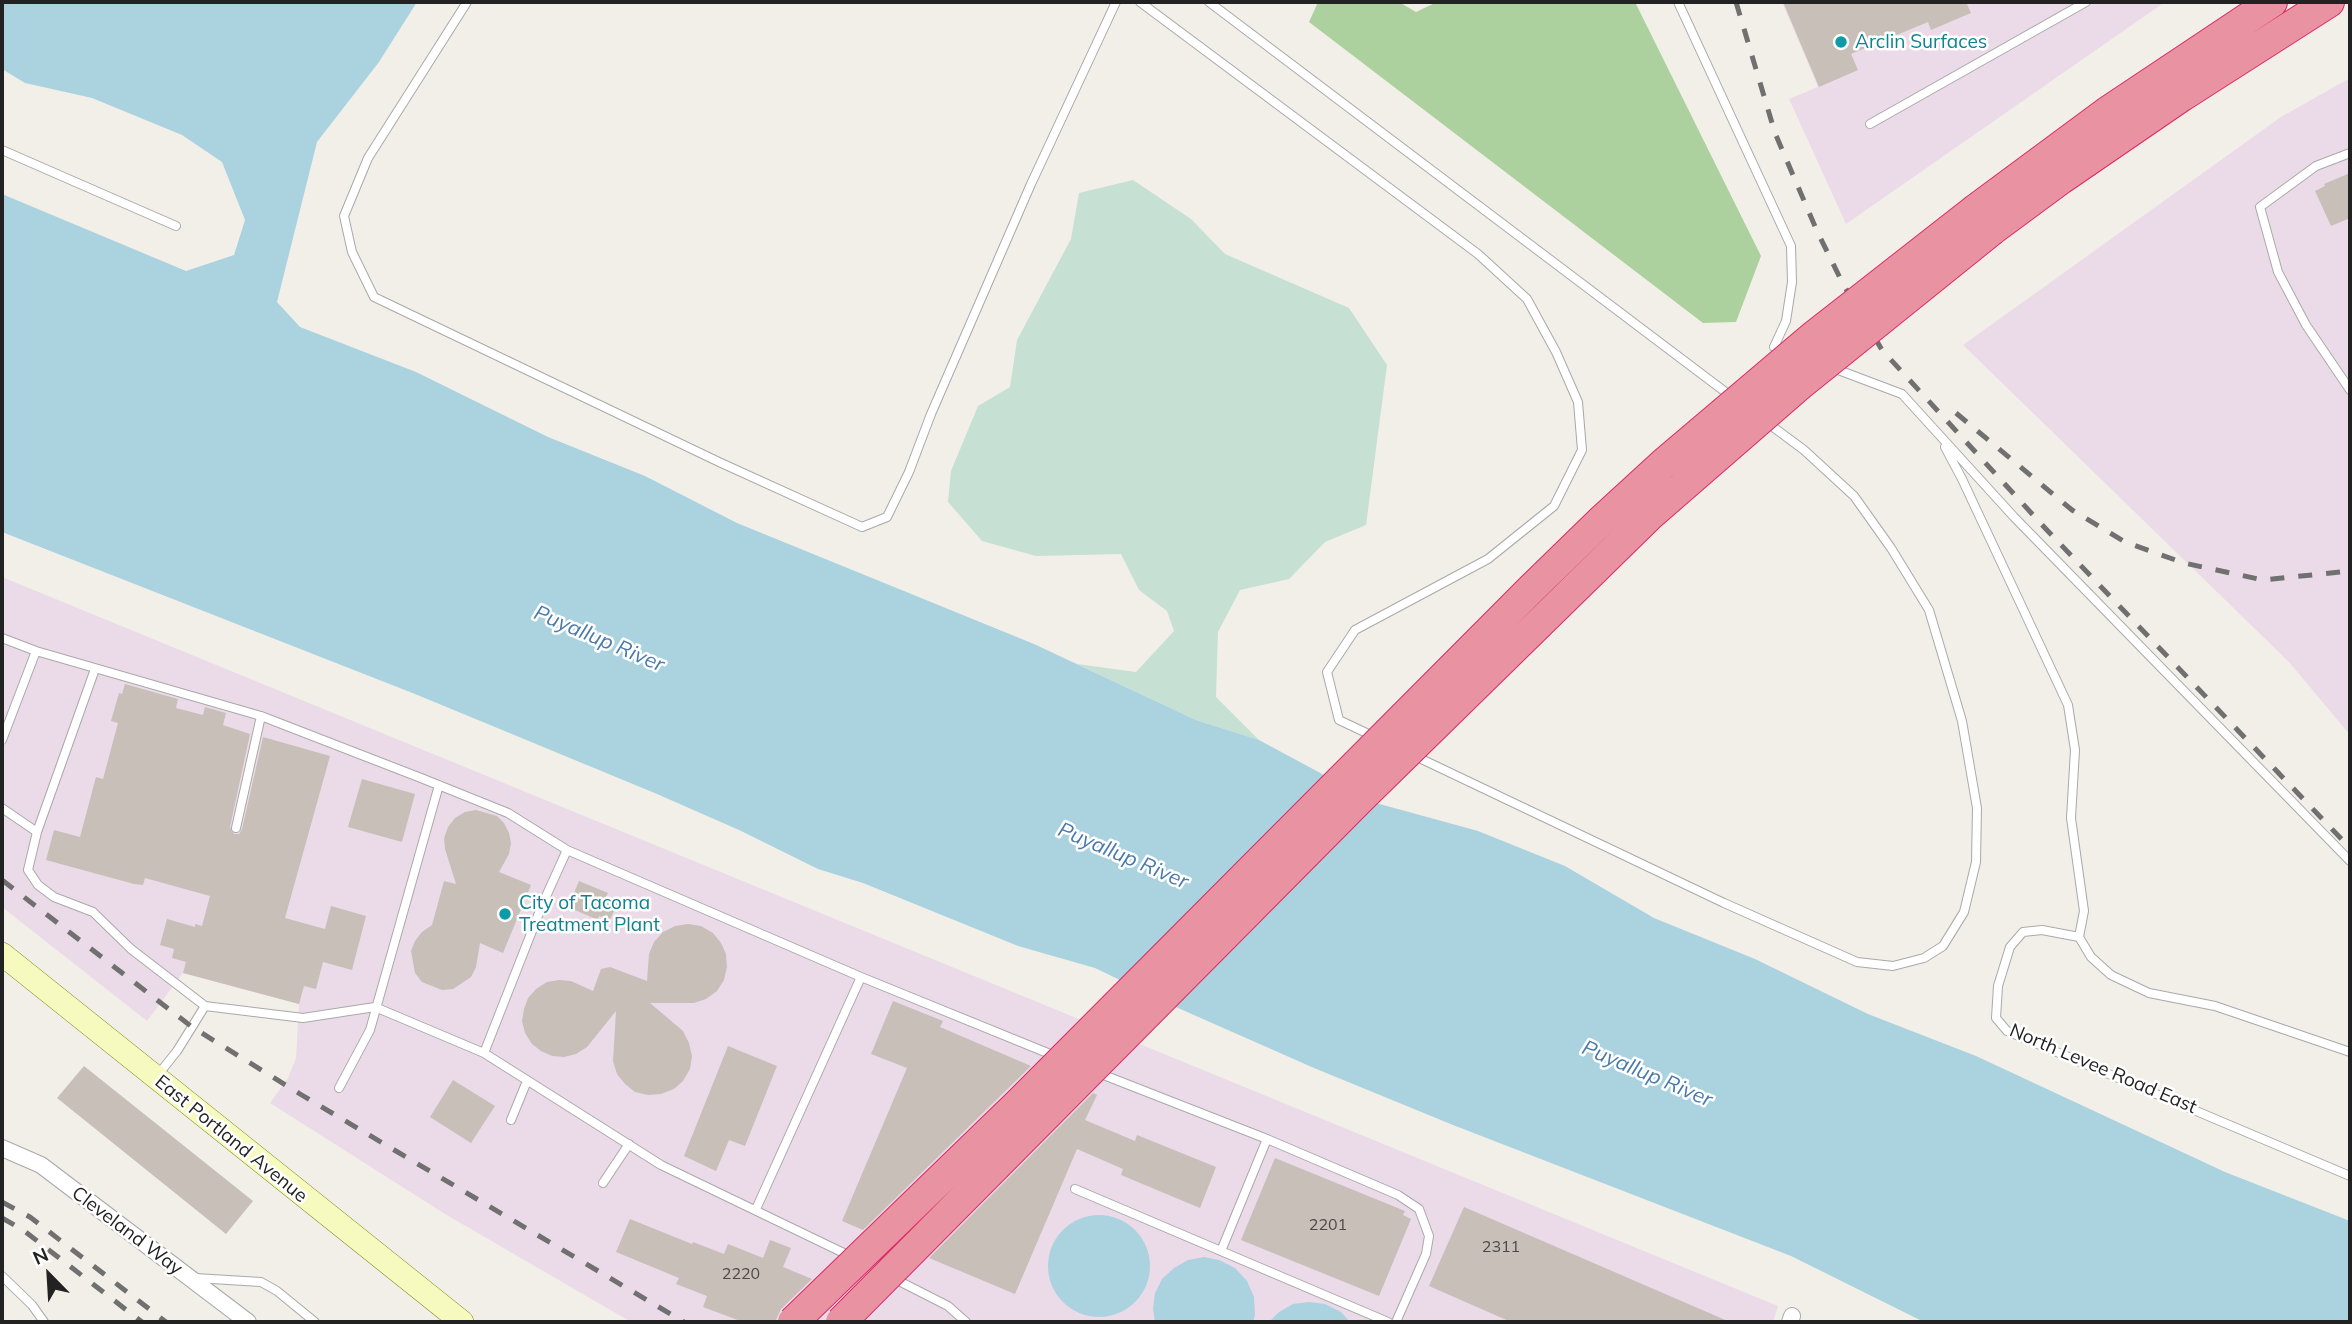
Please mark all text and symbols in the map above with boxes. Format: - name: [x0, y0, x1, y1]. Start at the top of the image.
- place label: Arclin Surfaces: [1855, 31, 1987, 53]
- marker: Arclin Surfaces: [1833, 34, 1849, 50]
- water label: Puyallup River: [530, 600, 668, 678]
- water label: Puyallup River: [1054, 817, 1192, 895]
- place label: City of Tacoma Treatment Plant: [519, 892, 660, 936]
- marker: City of Tacoma Treatment Plant: [497, 906, 513, 922]
- street label: North Levee Road East: [2006, 1019, 2200, 1119]
- water label: Puyallup River: [1578, 1035, 1716, 1113]
- street label: East Portland Avenue: [150, 1070, 312, 1208]
- street label: Cleveland Way: [67, 1182, 187, 1280]
- house number: 2201: [1309, 1215, 1347, 1235]
- house number: 2311: [1482, 1237, 1520, 1257]
- north arrow: [14, 1240, 84, 1310]
- text: N: [29, 1242, 52, 1270]
- house number: 2220: [722, 1264, 760, 1284]

